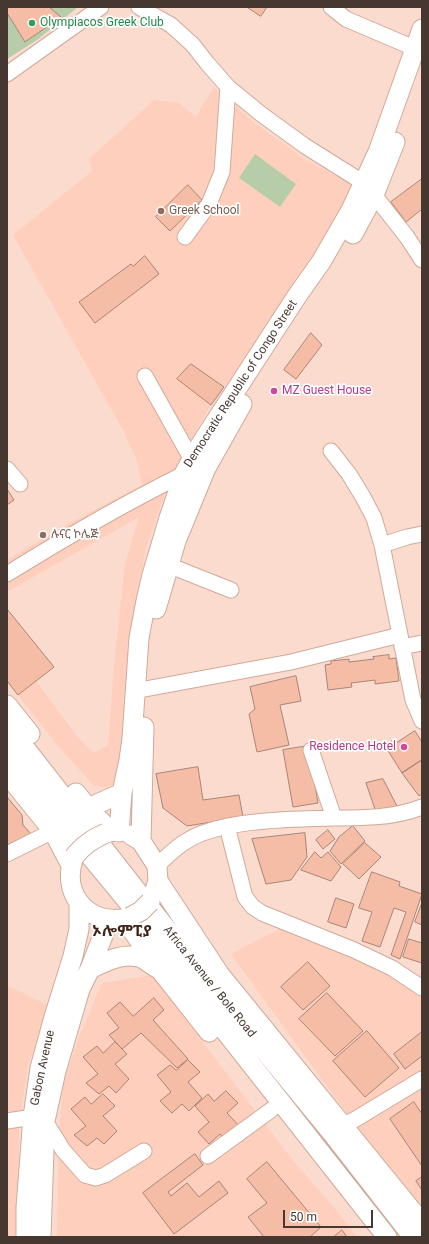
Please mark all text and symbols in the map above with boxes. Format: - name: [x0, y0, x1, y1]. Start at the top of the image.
- place label: Olympiacos Greek Club: [40, 16, 164, 30]
- marker: Olympiacos Greek Club: [27, 18, 37, 28]
- place label: Greek School: [169, 204, 240, 218]
- marker: Greek School: [156, 206, 166, 216]
- street label: Democratic Republic of Congo Street: [181, 298, 301, 470]
- place label: MZ Guest House: [282, 384, 371, 398]
- marker: MZ Guest House: [269, 386, 279, 396]
- place label: ሉናር ኮሌጅ: [51, 528, 99, 542]
- marker: ሉናር ኮሌጅ: [38, 530, 48, 540]
- place label: Residence Hotel: [309, 740, 396, 754]
- marker: Residence Hotel: [399, 742, 409, 752]
- district label: ኦሎምፒያ: [92, 922, 152, 942]
- street label: Africa Avenue / Bole Road: [160, 923, 258, 1041]
- street label: Gabon Avenue: [28, 1029, 58, 1107]
- scale bar: [285, 1202, 375, 1228]
- text: 50 m: [290, 1210, 317, 1224]

